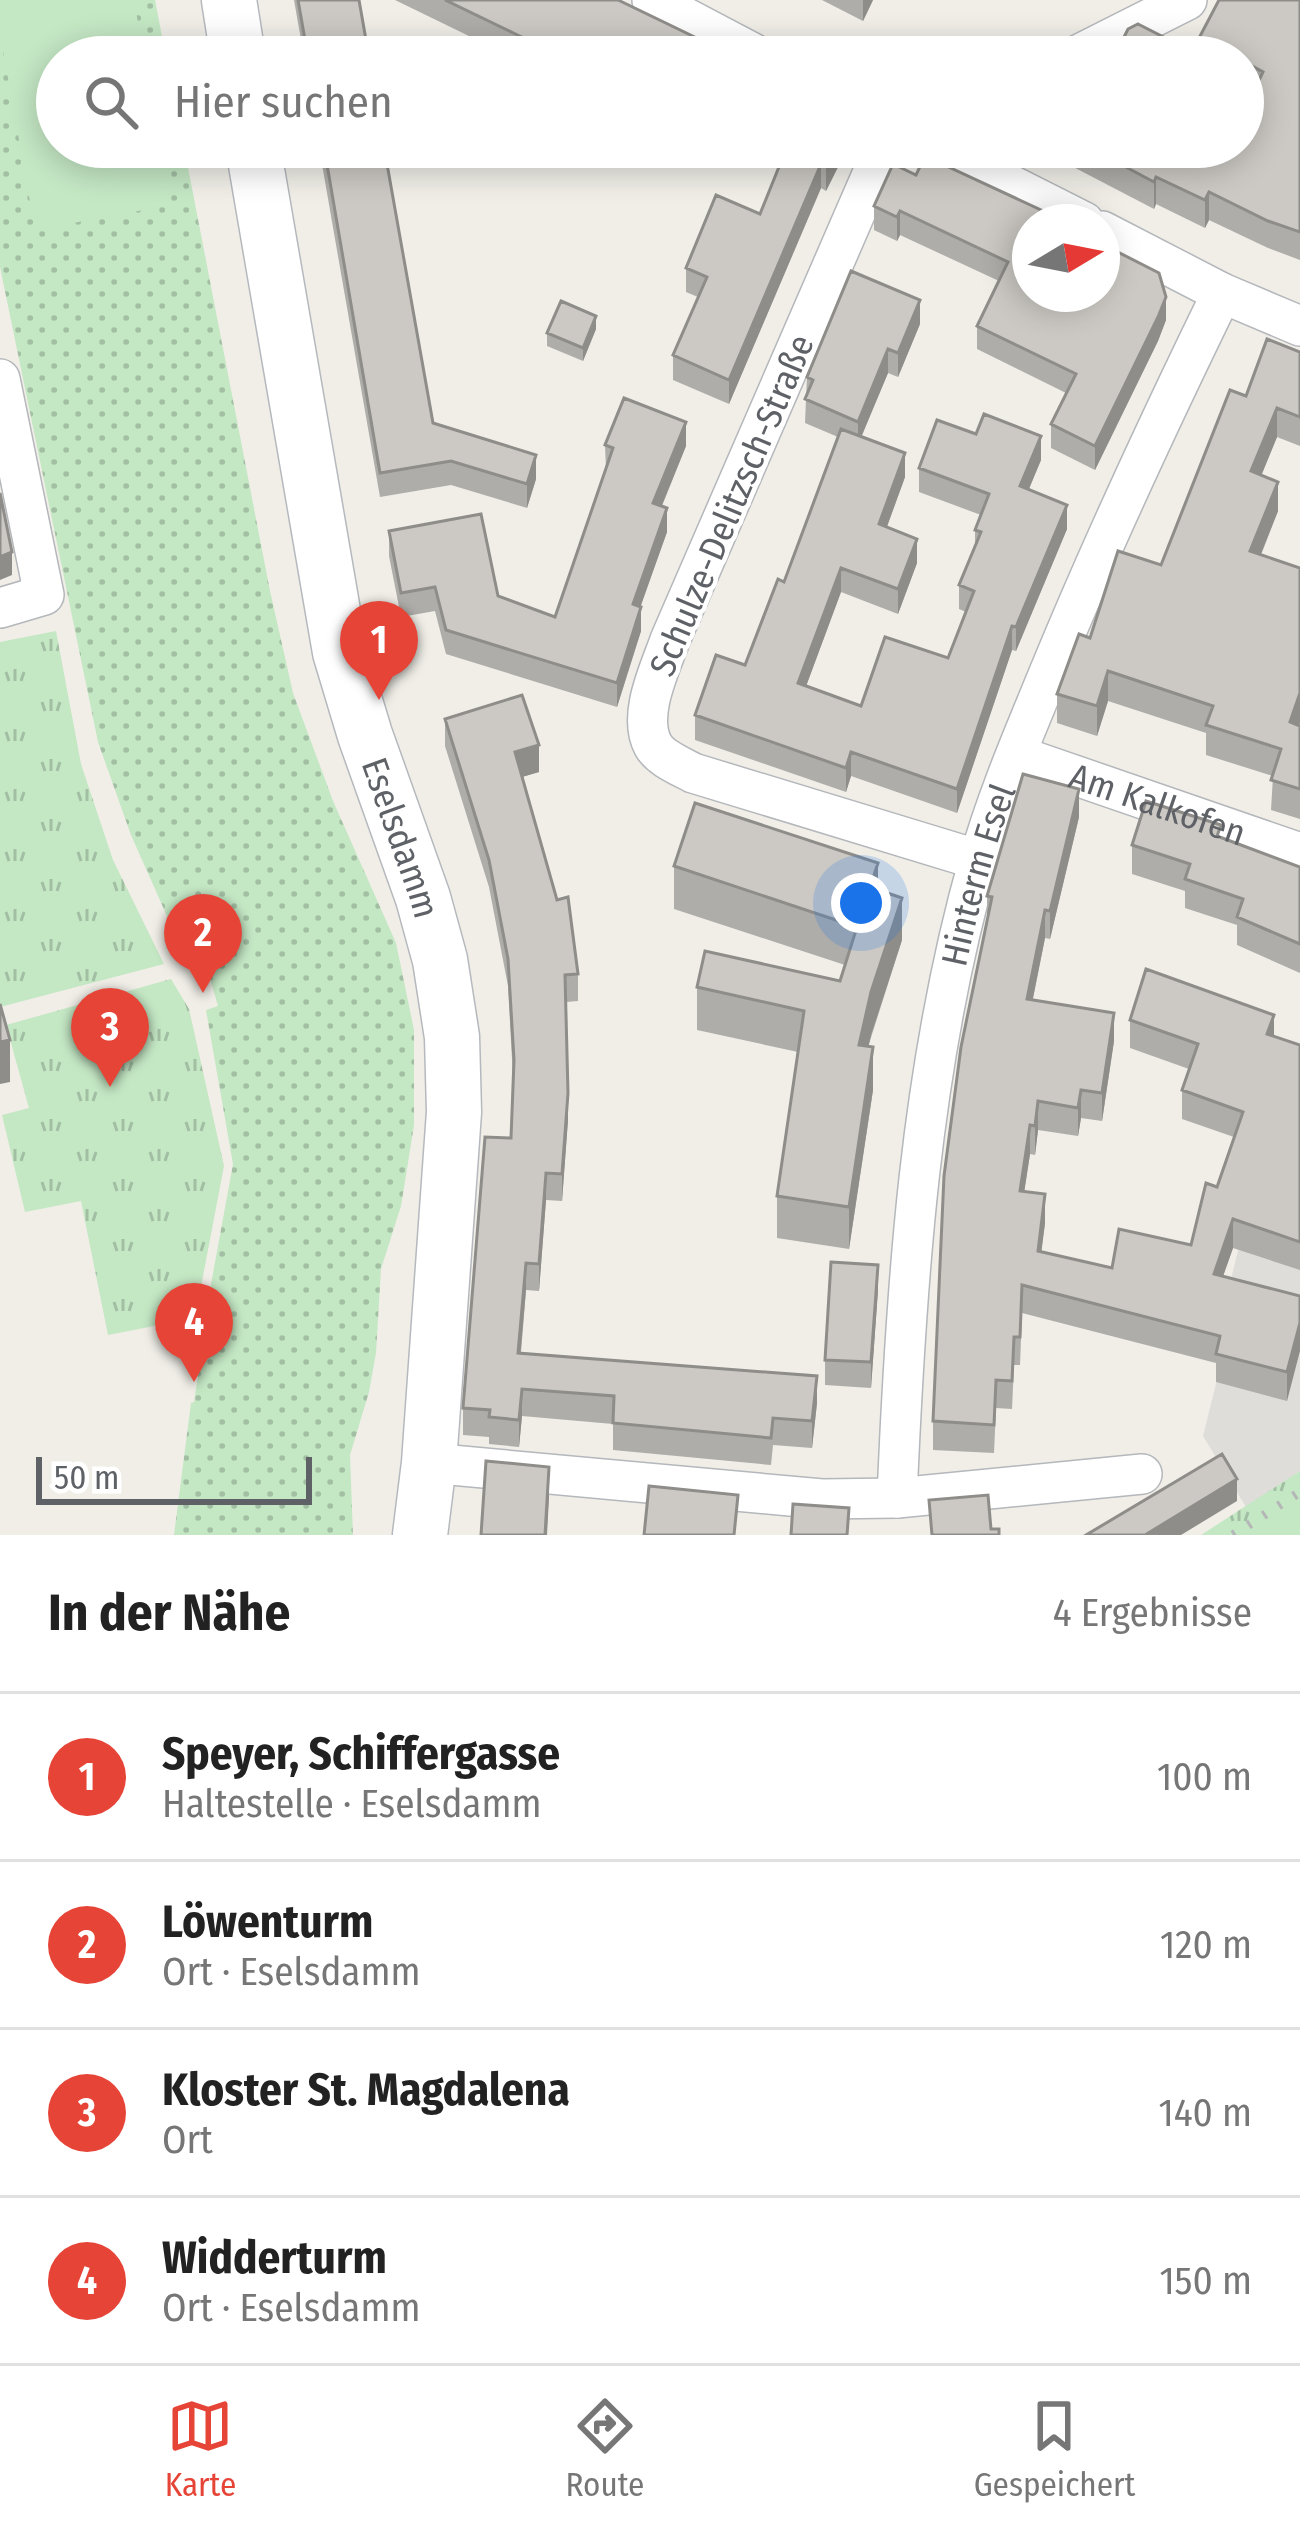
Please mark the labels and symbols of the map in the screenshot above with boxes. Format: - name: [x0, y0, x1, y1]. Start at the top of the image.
- north arrow: [1012, 204, 1120, 312]
- street label: Schulze-Delitzsch-Straße: [640, 328, 824, 683]
- pin: 1: [340, 601, 418, 700]
- street label: Eselsdamm: [352, 752, 448, 923]
- street label: Am Kalkofen: [1064, 754, 1251, 856]
- street label: Hinterm Esel: [932, 778, 1025, 970]
- your location: [831, 873, 891, 933]
- pin: 2: [164, 894, 242, 993]
- pin: 3: [71, 988, 149, 1087]
- pin: 4: [155, 1283, 233, 1382]
- scale bar: [36, 1451, 312, 1504]

